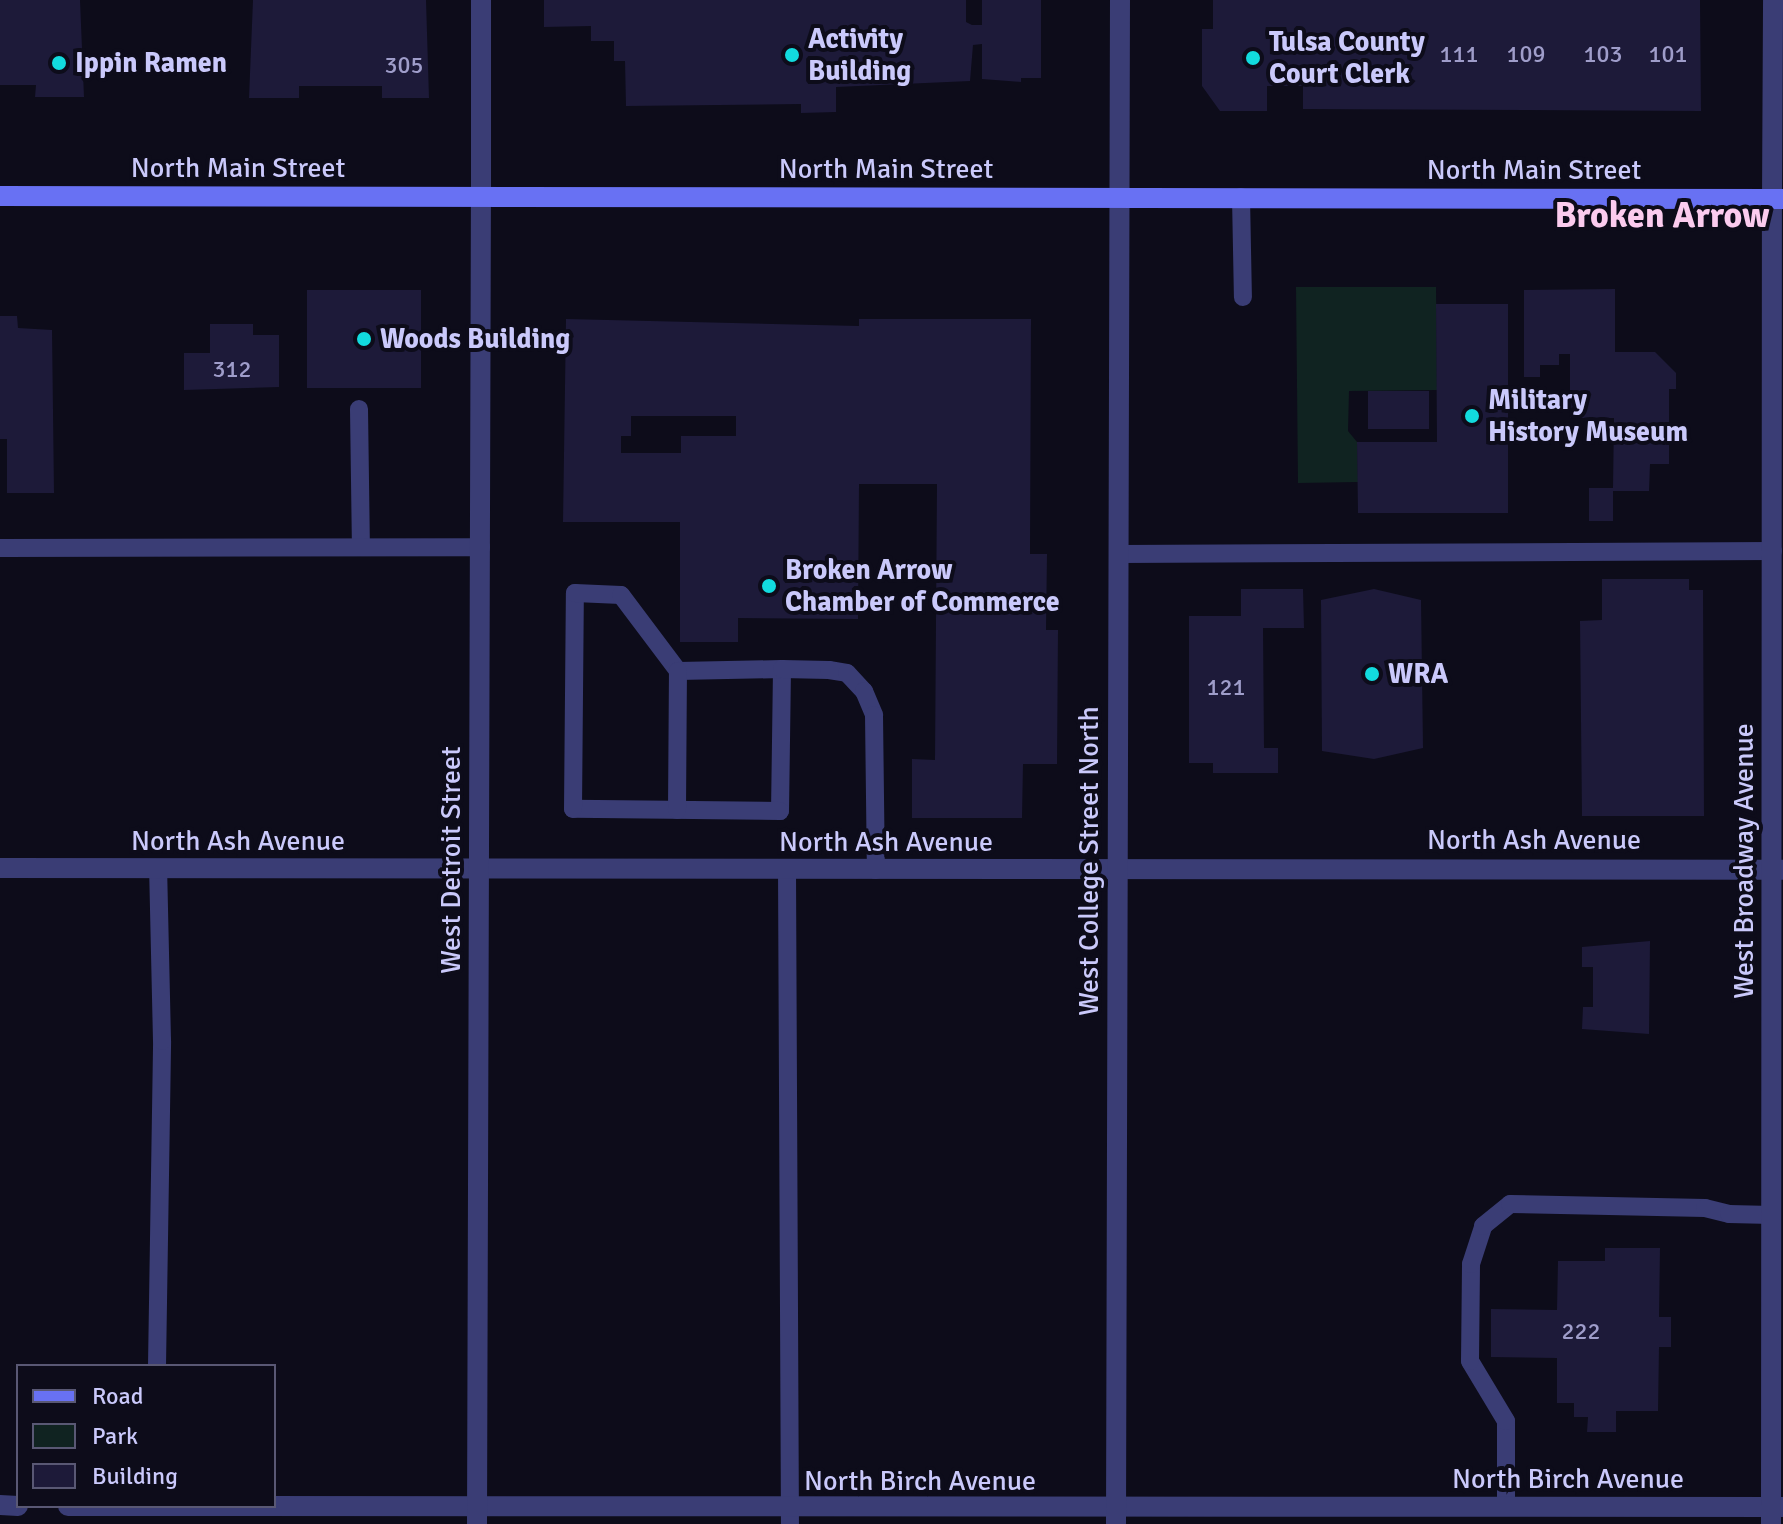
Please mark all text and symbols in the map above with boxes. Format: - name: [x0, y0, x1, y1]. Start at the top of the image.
- place label: Activity Building: [808, 22, 911, 88]
- place label: Tulsa County Court Clerk: [1269, 25, 1425, 91]
- house number: 111: [1440, 41, 1478, 69]
- house number: 109: [1507, 41, 1545, 69]
- house number: 103: [1584, 41, 1622, 69]
- house number: 101: [1649, 41, 1687, 69]
- place label: Ippin Ramen: [75, 46, 227, 80]
- marker: Activity Building: [783, 46, 801, 64]
- marker: Tulsa County Court Clerk: [1244, 49, 1262, 67]
- house number: 305: [385, 52, 423, 80]
- marker: Ippin Ramen: [50, 54, 68, 72]
- street label: North Main Street: [131, 151, 345, 185]
- street label: North Main Street: [779, 152, 993, 186]
- street label: North Main Street: [1427, 153, 1641, 187]
- district label: Broken Arrow: [1554, 194, 1770, 238]
- place label: Woods Building: [380, 322, 570, 356]
- marker: Woods Building: [355, 330, 373, 348]
- house number: 312: [213, 356, 251, 384]
- place label: Military History Museum: [1488, 383, 1688, 449]
- marker: Military History Museum: [1463, 407, 1481, 425]
- place label: Broken Arrow Chamber of Commerce: [785, 553, 1060, 619]
- marker: Broken Arrow Chamber of Commerce: [760, 577, 778, 595]
- place label: WRA: [1388, 657, 1448, 691]
- marker: WRA: [1363, 665, 1381, 683]
- house number: 121: [1207, 674, 1245, 702]
- street label: West College Street North: [1072, 706, 1106, 1016]
- street label: West Broadway Avenue: [1727, 723, 1761, 999]
- street label: West Detroit Street: [434, 746, 468, 974]
- street label: North Ash Avenue: [1427, 823, 1641, 857]
- street label: North Ash Avenue: [131, 824, 345, 858]
- street label: North Ash Avenue: [779, 825, 993, 859]
- house number: 222: [1562, 1318, 1600, 1346]
- legend: [16, 1364, 276, 1508]
- text: Road: [92, 1381, 143, 1411]
- text: Park: [92, 1421, 138, 1451]
- text: Building: [92, 1461, 178, 1491]
- street label: North Birch Avenue: [1452, 1462, 1684, 1496]
- street label: North Birch Avenue: [804, 1464, 1036, 1498]

